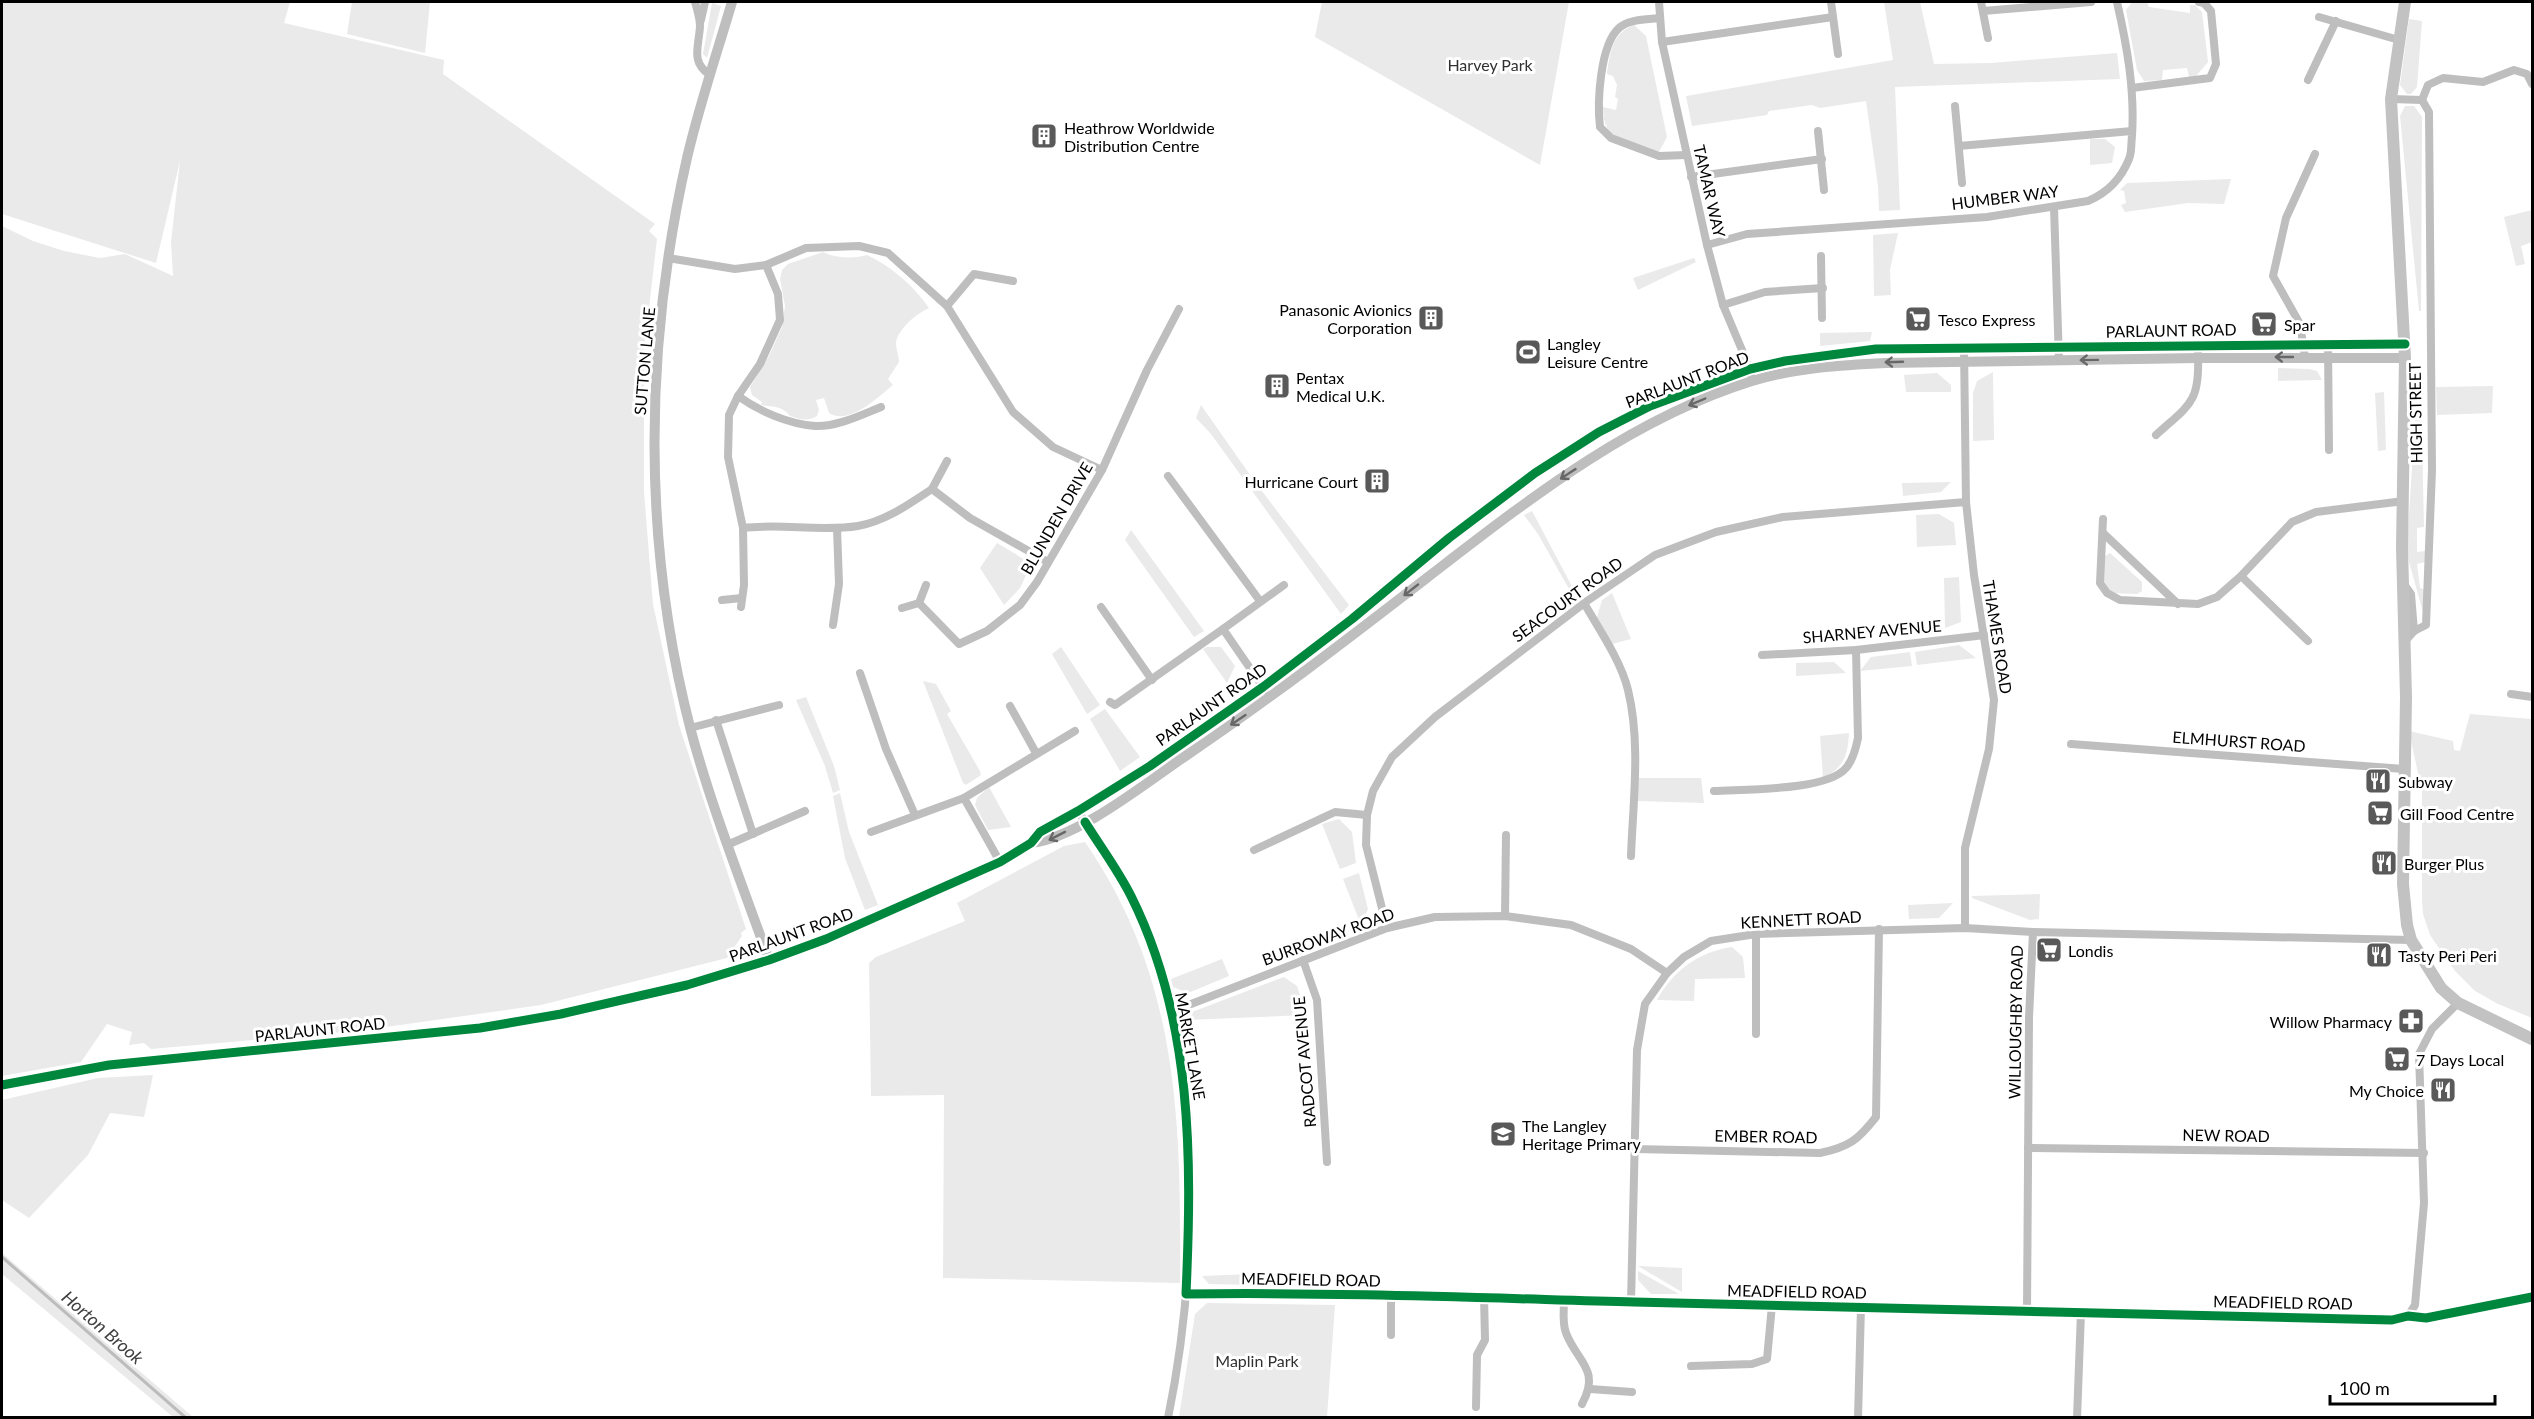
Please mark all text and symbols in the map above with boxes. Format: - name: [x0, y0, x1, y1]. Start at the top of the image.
- park label: Harvey Park: [1447, 55, 1533, 74]
- place label: Heathrow Worldwide Distribution Centre: [1064, 118, 1215, 155]
- building icon: Heathrow Worldwide Distribution Centre: [1029, 121, 1059, 151]
- street label: TAMAR WAY: [1690, 143, 1730, 239]
- street label: HUMBER WAY: [1950, 181, 2060, 213]
- place label: Panasonic Avionics Corporation: [1279, 300, 1412, 337]
- building icon: Panasonic Avionics Corporation: [1416, 303, 1446, 333]
- supermarket icon: Tesco Express: [1903, 304, 1933, 334]
- street label: SUTTON LANE: [630, 306, 658, 416]
- supermarket icon: Spar: [2249, 309, 2279, 339]
- place label: Tesco Express: [1938, 310, 2036, 329]
- place label: Spar: [2284, 315, 2315, 334]
- street label: PARLAUNT ROAD: [2105, 319, 2237, 341]
- place label: Langley Leisure Centre: [1547, 334, 1648, 371]
- sports icon: Langley Leisure Centre: [1513, 337, 1543, 367]
- street label: PARLAUNT ROAD: [1622, 347, 1752, 411]
- one-way arrow: [2274, 351, 2294, 363]
- one-way arrow: [2079, 354, 2099, 366]
- one-way arrow: [1884, 357, 1904, 368]
- street label: HIGH STREET: [2405, 362, 2425, 464]
- place label: Pentax Medical U.K.: [1296, 368, 1385, 405]
- building icon: Pentax Medical U.K.: [1262, 371, 1292, 401]
- one-way arrow: [1689, 397, 1707, 408]
- street label: BLUNDEN DRIVE: [1016, 458, 1096, 578]
- building icon: Hurricane Court: [1362, 466, 1392, 496]
- one-way arrow: [1560, 469, 1577, 481]
- place label: Hurricane Court: [1244, 472, 1358, 491]
- street label: SEACOURT ROAD: [1508, 553, 1626, 645]
- street label: THAMES ROAD: [1980, 579, 2016, 695]
- one-way arrow: [1403, 583, 1419, 596]
- street label: SHARNEY AVENUE: [1802, 615, 1942, 647]
- street label: PARLAUNT ROAD: [1152, 659, 1270, 749]
- one-way arrow: [1231, 714, 1247, 726]
- street label: ELMHURST ROAD: [2172, 727, 2306, 755]
- restaurant icon: Subway: [2363, 766, 2393, 796]
- place label: Subway: [2398, 772, 2454, 791]
- supermarket icon: Gill Food Centre: [2365, 798, 2395, 828]
- place label: Gill Food Centre: [2400, 804, 2514, 823]
- one-way arrow: [1048, 831, 1066, 843]
- restaurant icon: Burger Plus: [2369, 848, 2399, 878]
- place label: Burger Plus: [2404, 854, 2484, 873]
- street label: PARLAUNT ROAD: [726, 903, 856, 965]
- street label: BURROWAY ROAD: [1259, 903, 1397, 969]
- street label: KENNETT ROAD: [1740, 906, 1862, 932]
- supermarket icon: Londis: [2034, 935, 2064, 965]
- restaurant icon: Tasty Peri Peri: [2364, 940, 2394, 970]
- place label: Londis: [2068, 941, 2113, 960]
- street label: WILLOUGHBY ROAD: [2004, 945, 2026, 1099]
- place label: Tasty Peri Peri: [2398, 946, 2497, 965]
- street label: MARKET LANE: [1172, 991, 1210, 1101]
- street label: RADCOT AVENUE: [1289, 996, 1319, 1128]
- pharmacy icon: Willow Pharmacy: [2396, 1006, 2426, 1036]
- place label: Willow Pharmacy: [2270, 1012, 2393, 1031]
- street label: PARLAUNT ROAD: [254, 1013, 386, 1045]
- supermarket icon: 7 Days Local: [2382, 1044, 2412, 1074]
- place label: 7 Days Local: [2416, 1050, 2504, 1069]
- restaurant icon: My Choice: [2428, 1075, 2458, 1105]
- place label: My Choice: [2349, 1081, 2424, 1100]
- place label: The Langley Heritage Primary: [1522, 1116, 1642, 1153]
- school or university icon: The Langley Heritage Primary: [1488, 1119, 1518, 1149]
- street label: NEW ROAD: [2182, 1125, 2270, 1145]
- street label: EMBER ROAD: [1714, 1126, 1818, 1146]
- street label: MEADFIELD ROAD: [1241, 1268, 1381, 1290]
- street label: MEADFIELD ROAD: [1727, 1280, 1867, 1302]
- water label: Horton Brook: [58, 1286, 149, 1369]
- street label: MEADFIELD ROAD: [2213, 1291, 2353, 1313]
- park label: Maplin Park: [1215, 1351, 1300, 1370]
- scale bar: [2330, 1368, 2495, 1406]
- text: 100 m: [2339, 1377, 2390, 1399]

